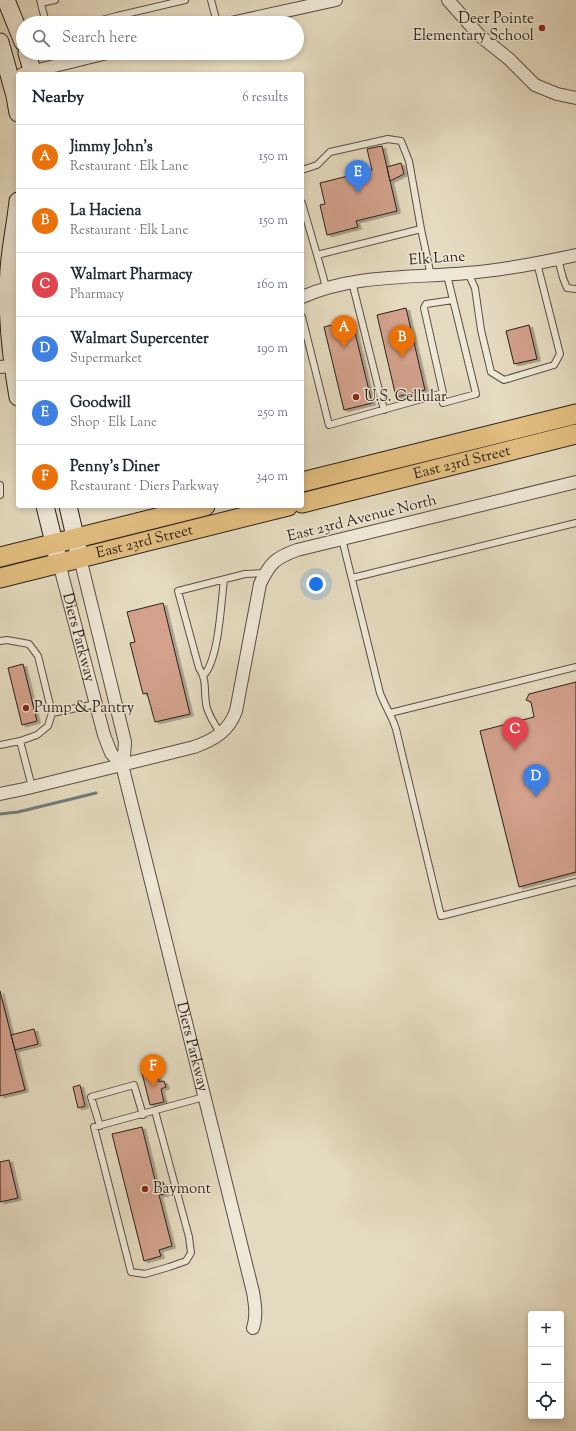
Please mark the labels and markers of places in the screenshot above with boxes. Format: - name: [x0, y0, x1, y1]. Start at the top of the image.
- place label: Deer Pointe Elementary School: [413, 9, 534, 47]
- marker: Deer Pointe Elementary School: [537, 23, 547, 33]
- pin: E: [345, 160, 371, 193]
- pin: A: [331, 315, 357, 348]
- pin: B: [389, 325, 415, 358]
- place label: U.S. Cellular: [364, 387, 447, 408]
- marker: U.S. Cellular: [351, 392, 361, 402]
- place label: Pump & Pantry: [34, 698, 135, 719]
- marker: Pump & Pantry: [21, 703, 31, 713]
- pin: C: [502, 717, 528, 750]
- pin: D: [523, 764, 549, 797]
- pin: F: [140, 1054, 166, 1087]
- place label: Baymont: [153, 1179, 211, 1200]
- marker: Baymont: [140, 1184, 150, 1194]

